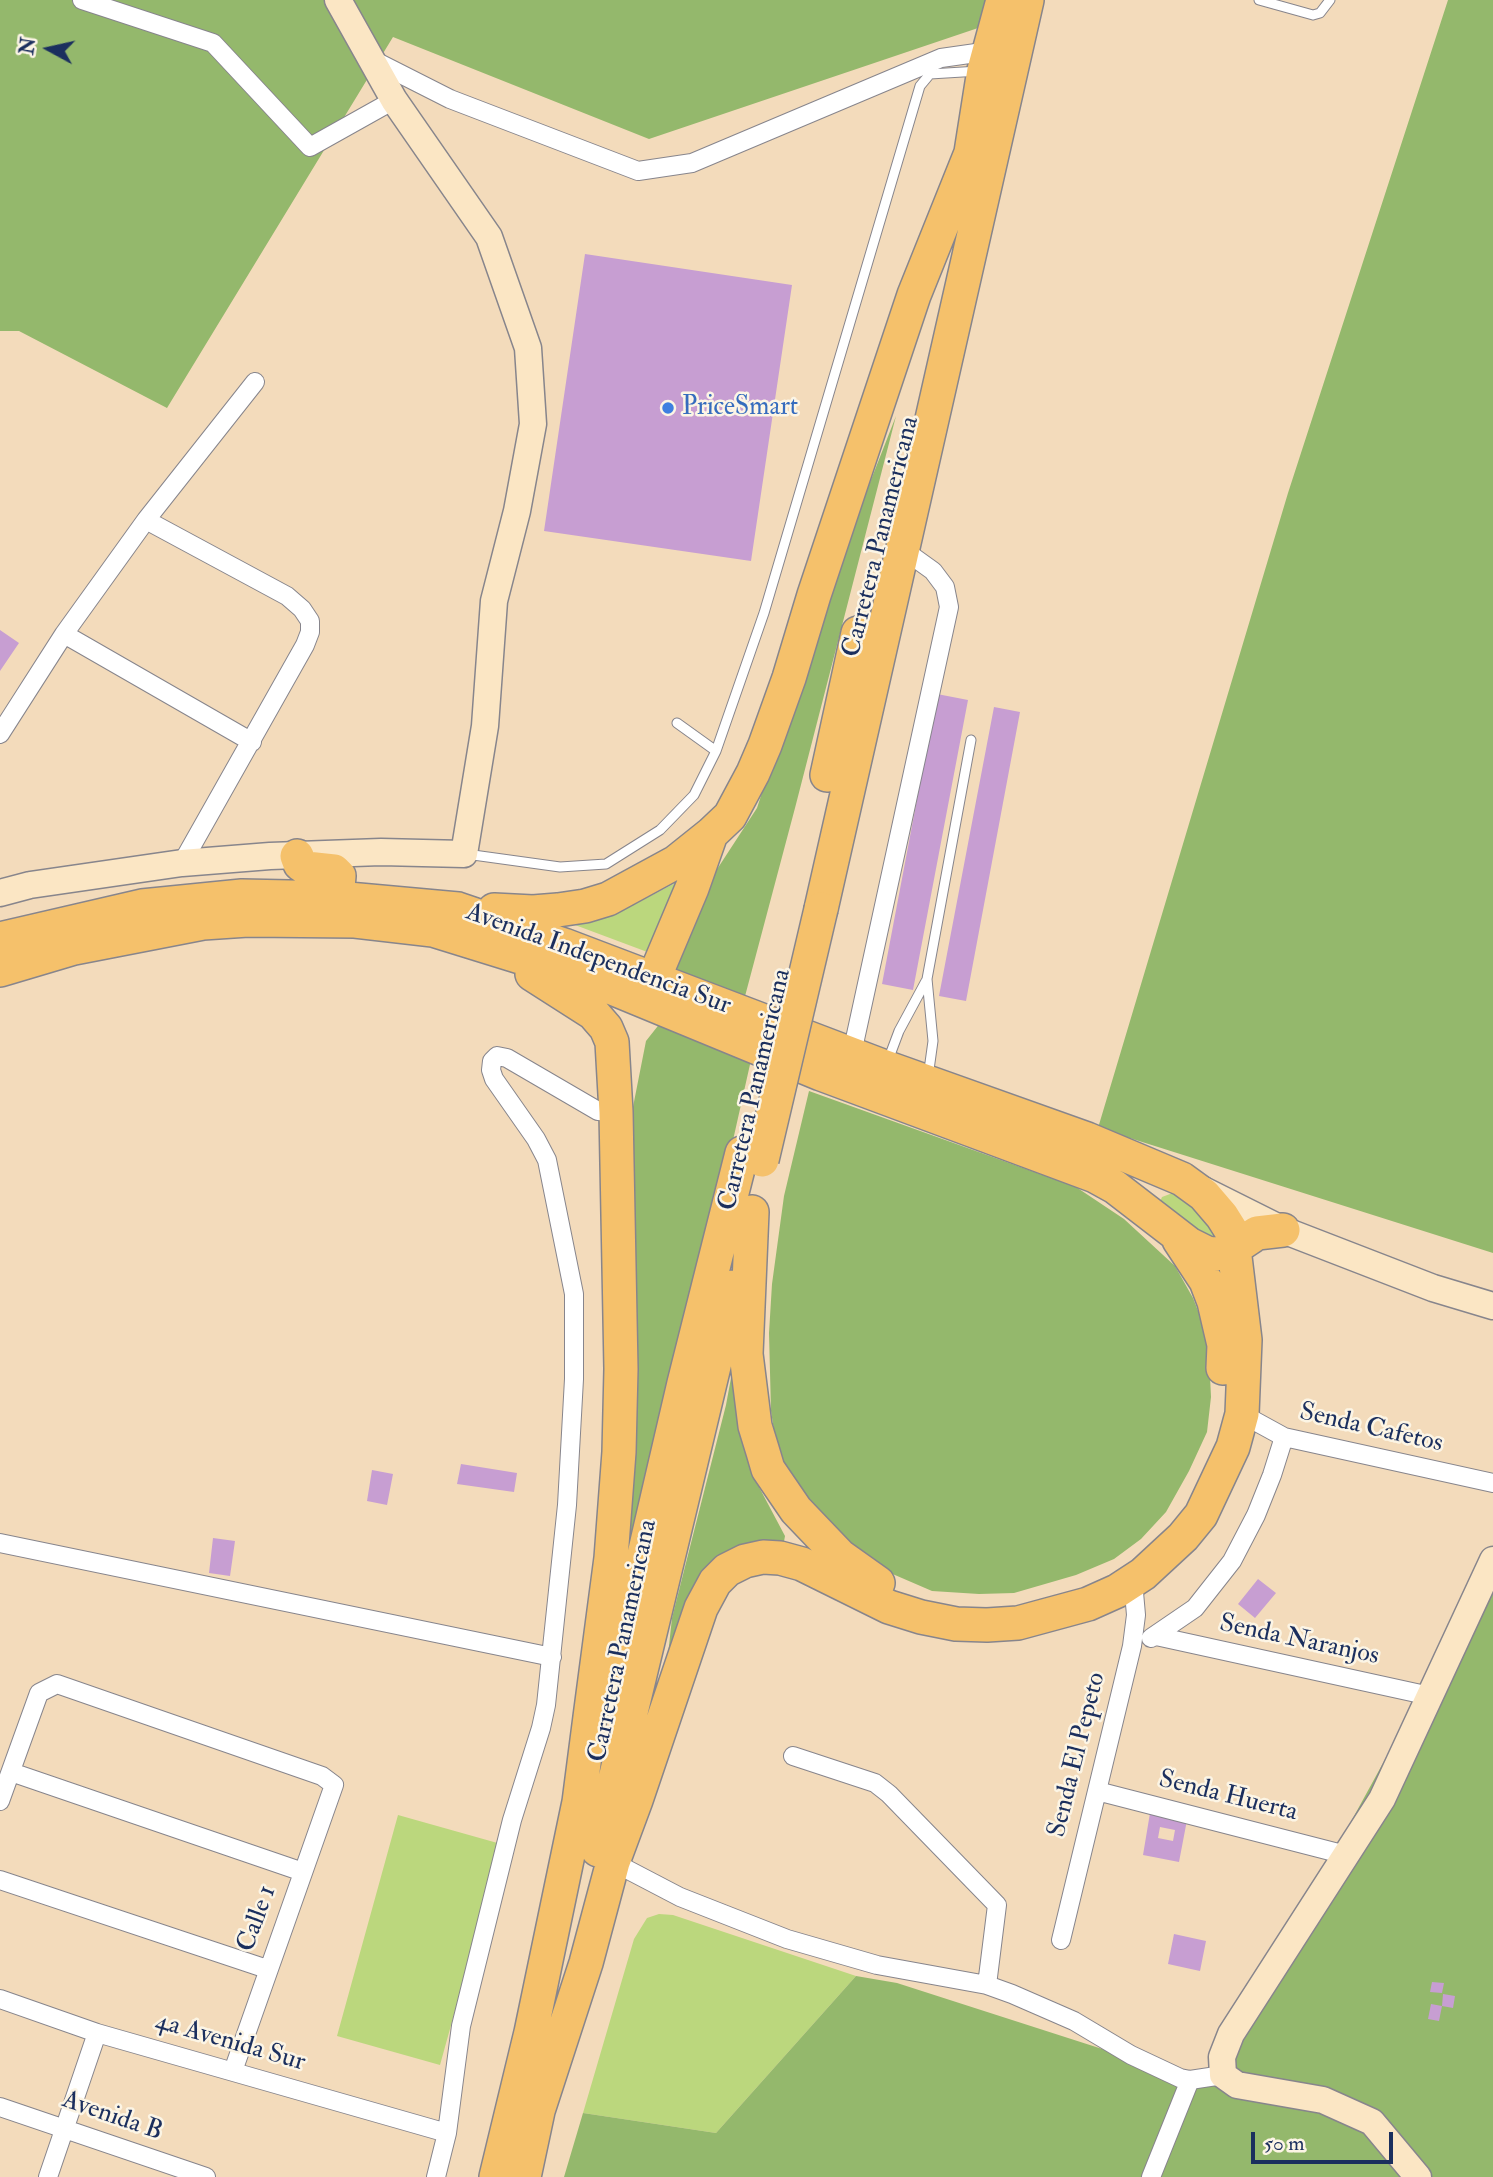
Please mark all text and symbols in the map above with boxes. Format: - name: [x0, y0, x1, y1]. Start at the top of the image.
- north arrow: [14, 14, 84, 84]
- text: N: [15, 36, 41, 56]
- place label: PriceSmart: [682, 392, 798, 424]
- marker: PriceSmart: [660, 400, 676, 416]
- street label: Carretera Panamericana: [837, 413, 927, 661]
- street label: Avenida Independencia Sur: [461, 897, 735, 1023]
- street label: Carretera Panamericana: [713, 966, 799, 1214]
- street label: Senda Cafetos: [1296, 1397, 1446, 1461]
- street label: Carretera Panamericana: [583, 1517, 665, 1765]
- street label: Senda Naranjos: [1216, 1609, 1382, 1673]
- street label: Senda El Pepeto: [1042, 1669, 1114, 1841]
- street label: Senda Huerta: [1155, 1765, 1301, 1829]
- street label: Calle 1: [232, 1881, 284, 1957]
- street label: 4a Avenida Sur: [151, 2007, 309, 2079]
- street label: Avenida B: [58, 2085, 166, 2149]
- scale bar: [1255, 2118, 1397, 2162]
- text: 50 m: [1264, 2130, 1305, 2157]

